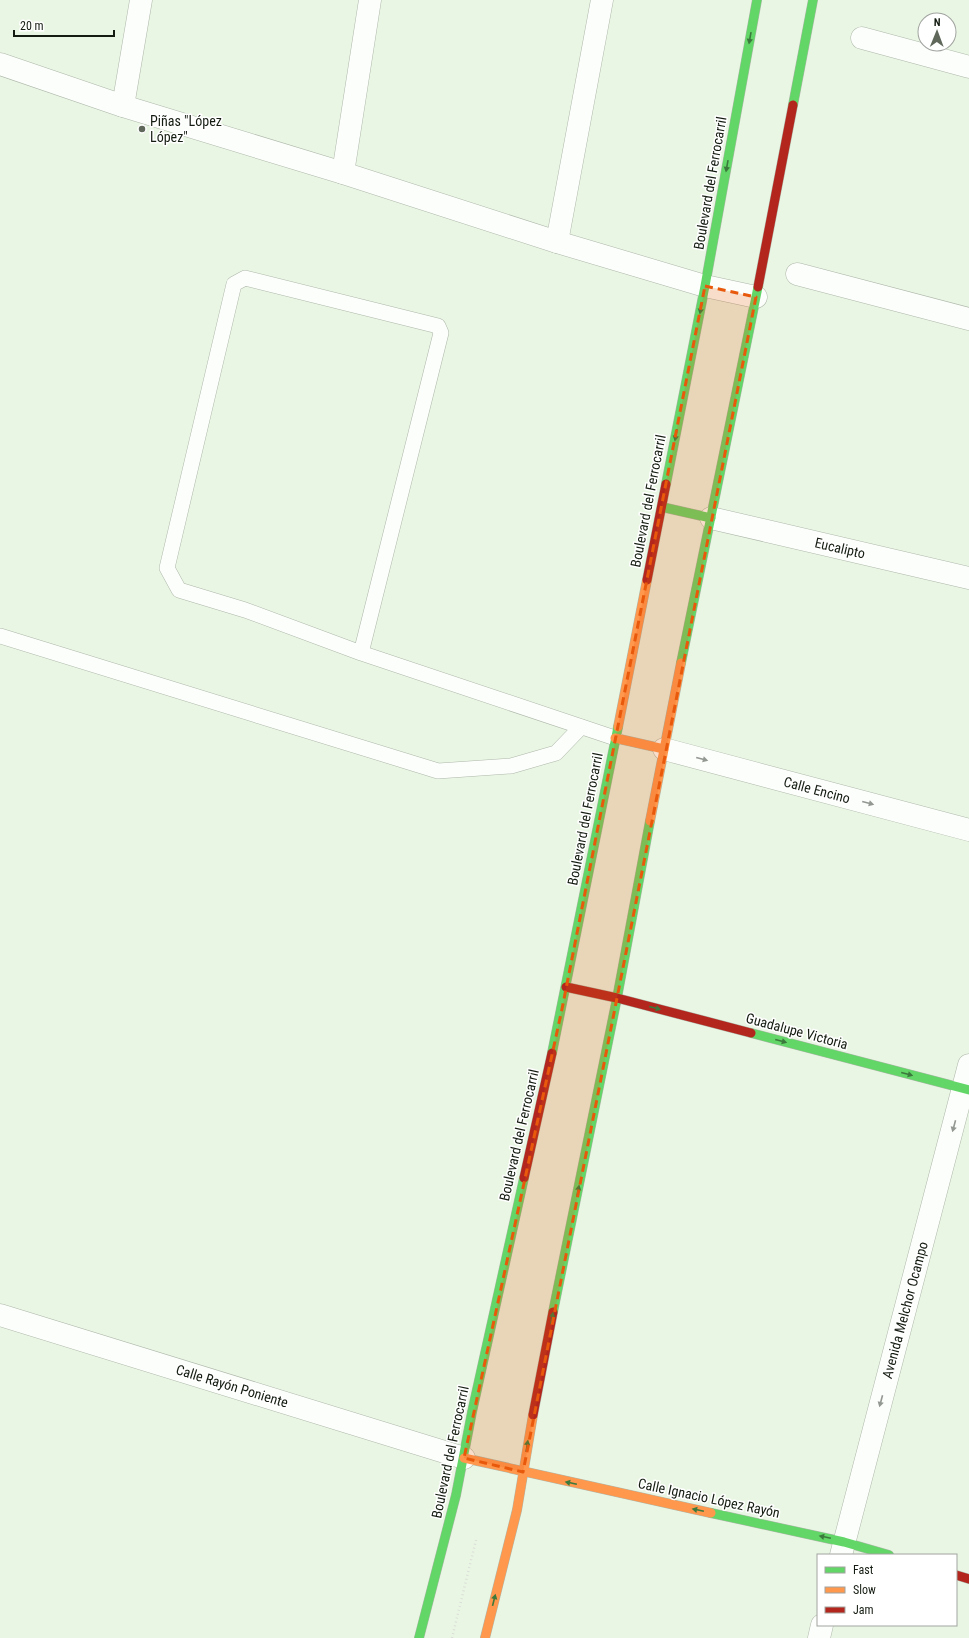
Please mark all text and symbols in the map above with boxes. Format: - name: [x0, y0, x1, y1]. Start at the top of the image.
- scale bar: [14, 12, 114, 38]
- north arrow: [917, 12, 957, 52]
- text: N: [934, 16, 941, 29]
- text: 20 m: [20, 19, 44, 33]
- one-way arrow: [747, 32, 753, 45]
- place label: Piñas "López López": [150, 113, 222, 145]
- street label: Boulevard del Ferrocarril: [690, 115, 730, 251]
- marker: Piñas "López López": [137, 124, 147, 134]
- one-way arrow: [724, 160, 730, 172]
- one-way arrow: [697, 302, 703, 314]
- one-way arrow: [672, 429, 678, 442]
- street label: Boulevard del Ferrocarril: [627, 433, 669, 569]
- street label: Eucalipto: [813, 534, 867, 562]
- street label: Boulevard del Ferrocarril: [564, 751, 606, 887]
- one-way arrow: [696, 756, 708, 762]
- street label: Calle Encino: [782, 773, 852, 807]
- one-way arrow: [862, 800, 874, 806]
- one-way arrow: [649, 1005, 661, 1011]
- street label: Guadalupe Victoria: [744, 1010, 850, 1052]
- one-way arrow: [775, 1038, 787, 1044]
- street label: Boulevard del Ferrocarril: [496, 1068, 542, 1202]
- one-way arrow: [901, 1071, 913, 1077]
- one-way arrow: [950, 1120, 956, 1133]
- one-way arrow: [576, 1185, 582, 1197]
- street label: Avenida Melchor Ocampo: [879, 1240, 931, 1380]
- one-way arrow: [550, 1312, 556, 1325]
- street label: Calle Rayón Poniente: [174, 1361, 290, 1411]
- street label: Boulevard del Ferrocarril: [428, 1384, 472, 1520]
- one-way arrow: [878, 1395, 884, 1407]
- one-way arrow: [524, 1440, 530, 1452]
- street label: Calle Ignacio López Rayón: [637, 1475, 781, 1521]
- one-way arrow: [564, 1479, 577, 1485]
- one-way arrow: [691, 1507, 704, 1513]
- one-way arrow: [819, 1534, 831, 1540]
- legend: [817, 1554, 957, 1626]
- text: Fast: [853, 1563, 874, 1577]
- text: Slow: [853, 1583, 876, 1597]
- one-way arrow: [491, 1594, 497, 1606]
- text: Jam: [853, 1603, 874, 1617]

